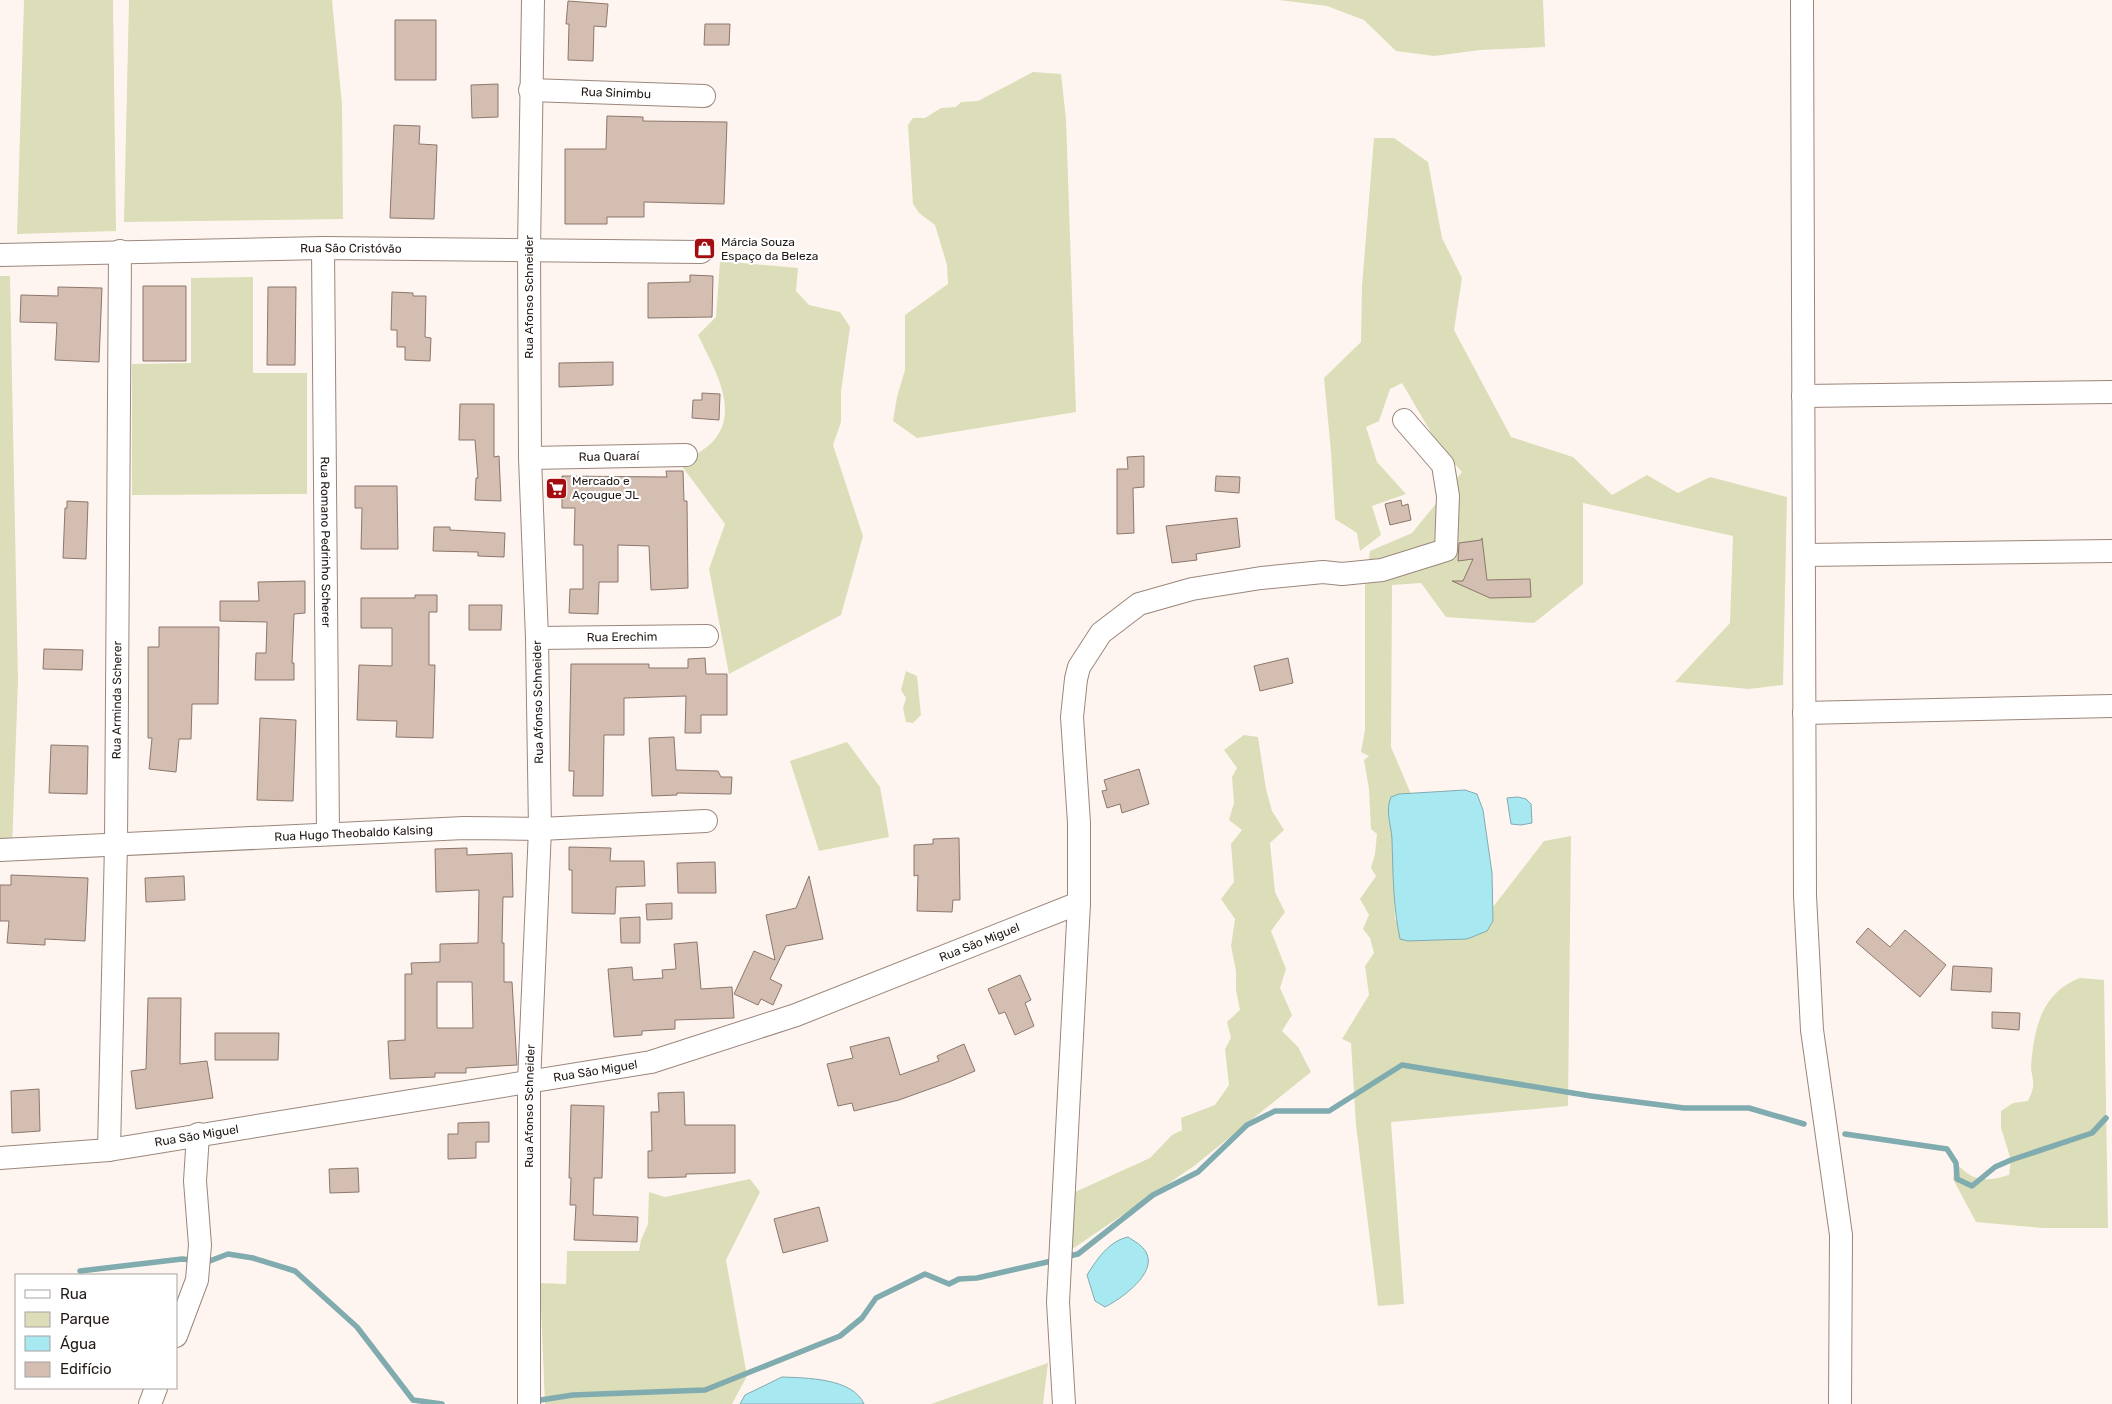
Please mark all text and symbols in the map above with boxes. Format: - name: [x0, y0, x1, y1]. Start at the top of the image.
- street label: Rua Sinimbu: [581, 85, 651, 101]
- street label: Rua Afonso Schneider: [522, 235, 536, 359]
- place label: Márcia Souza Espaço da Beleza: [721, 235, 818, 263]
- shop icon: Márcia Souza Espaço da Beleza: [693, 237, 717, 261]
- street label: Rua São Cristóvão: [300, 241, 402, 256]
- street label: Rua Quaraí: [579, 449, 641, 464]
- street label: Rua Romano Pedrinho Scherer: [318, 456, 333, 628]
- place label: Mercado e Açougue JL: [572, 474, 639, 502]
- supermarket icon: Mercado e Açougue JL: [544, 476, 568, 500]
- street label: Rua Erechim: [587, 630, 657, 644]
- street label: Rua Arminda Scherer: [110, 640, 124, 759]
- street label: Rua Afonso Schneider: [530, 640, 546, 764]
- street label: Rua Hugo Theobaldo Kalsing: [274, 822, 433, 844]
- street label: Rua São Miguel: [937, 920, 1022, 965]
- street label: Rua Afonso Schneider: [522, 1044, 538, 1168]
- street label: Rua São Miguel: [552, 1057, 639, 1085]
- street label: Rua São Miguel: [153, 1122, 240, 1150]
- legend: [15, 1274, 178, 1389]
- text: Rua: [60, 1285, 87, 1303]
- text: Parque: [60, 1310, 110, 1328]
- text: Água: [60, 1335, 96, 1353]
- text: Edifício: [60, 1360, 112, 1378]

